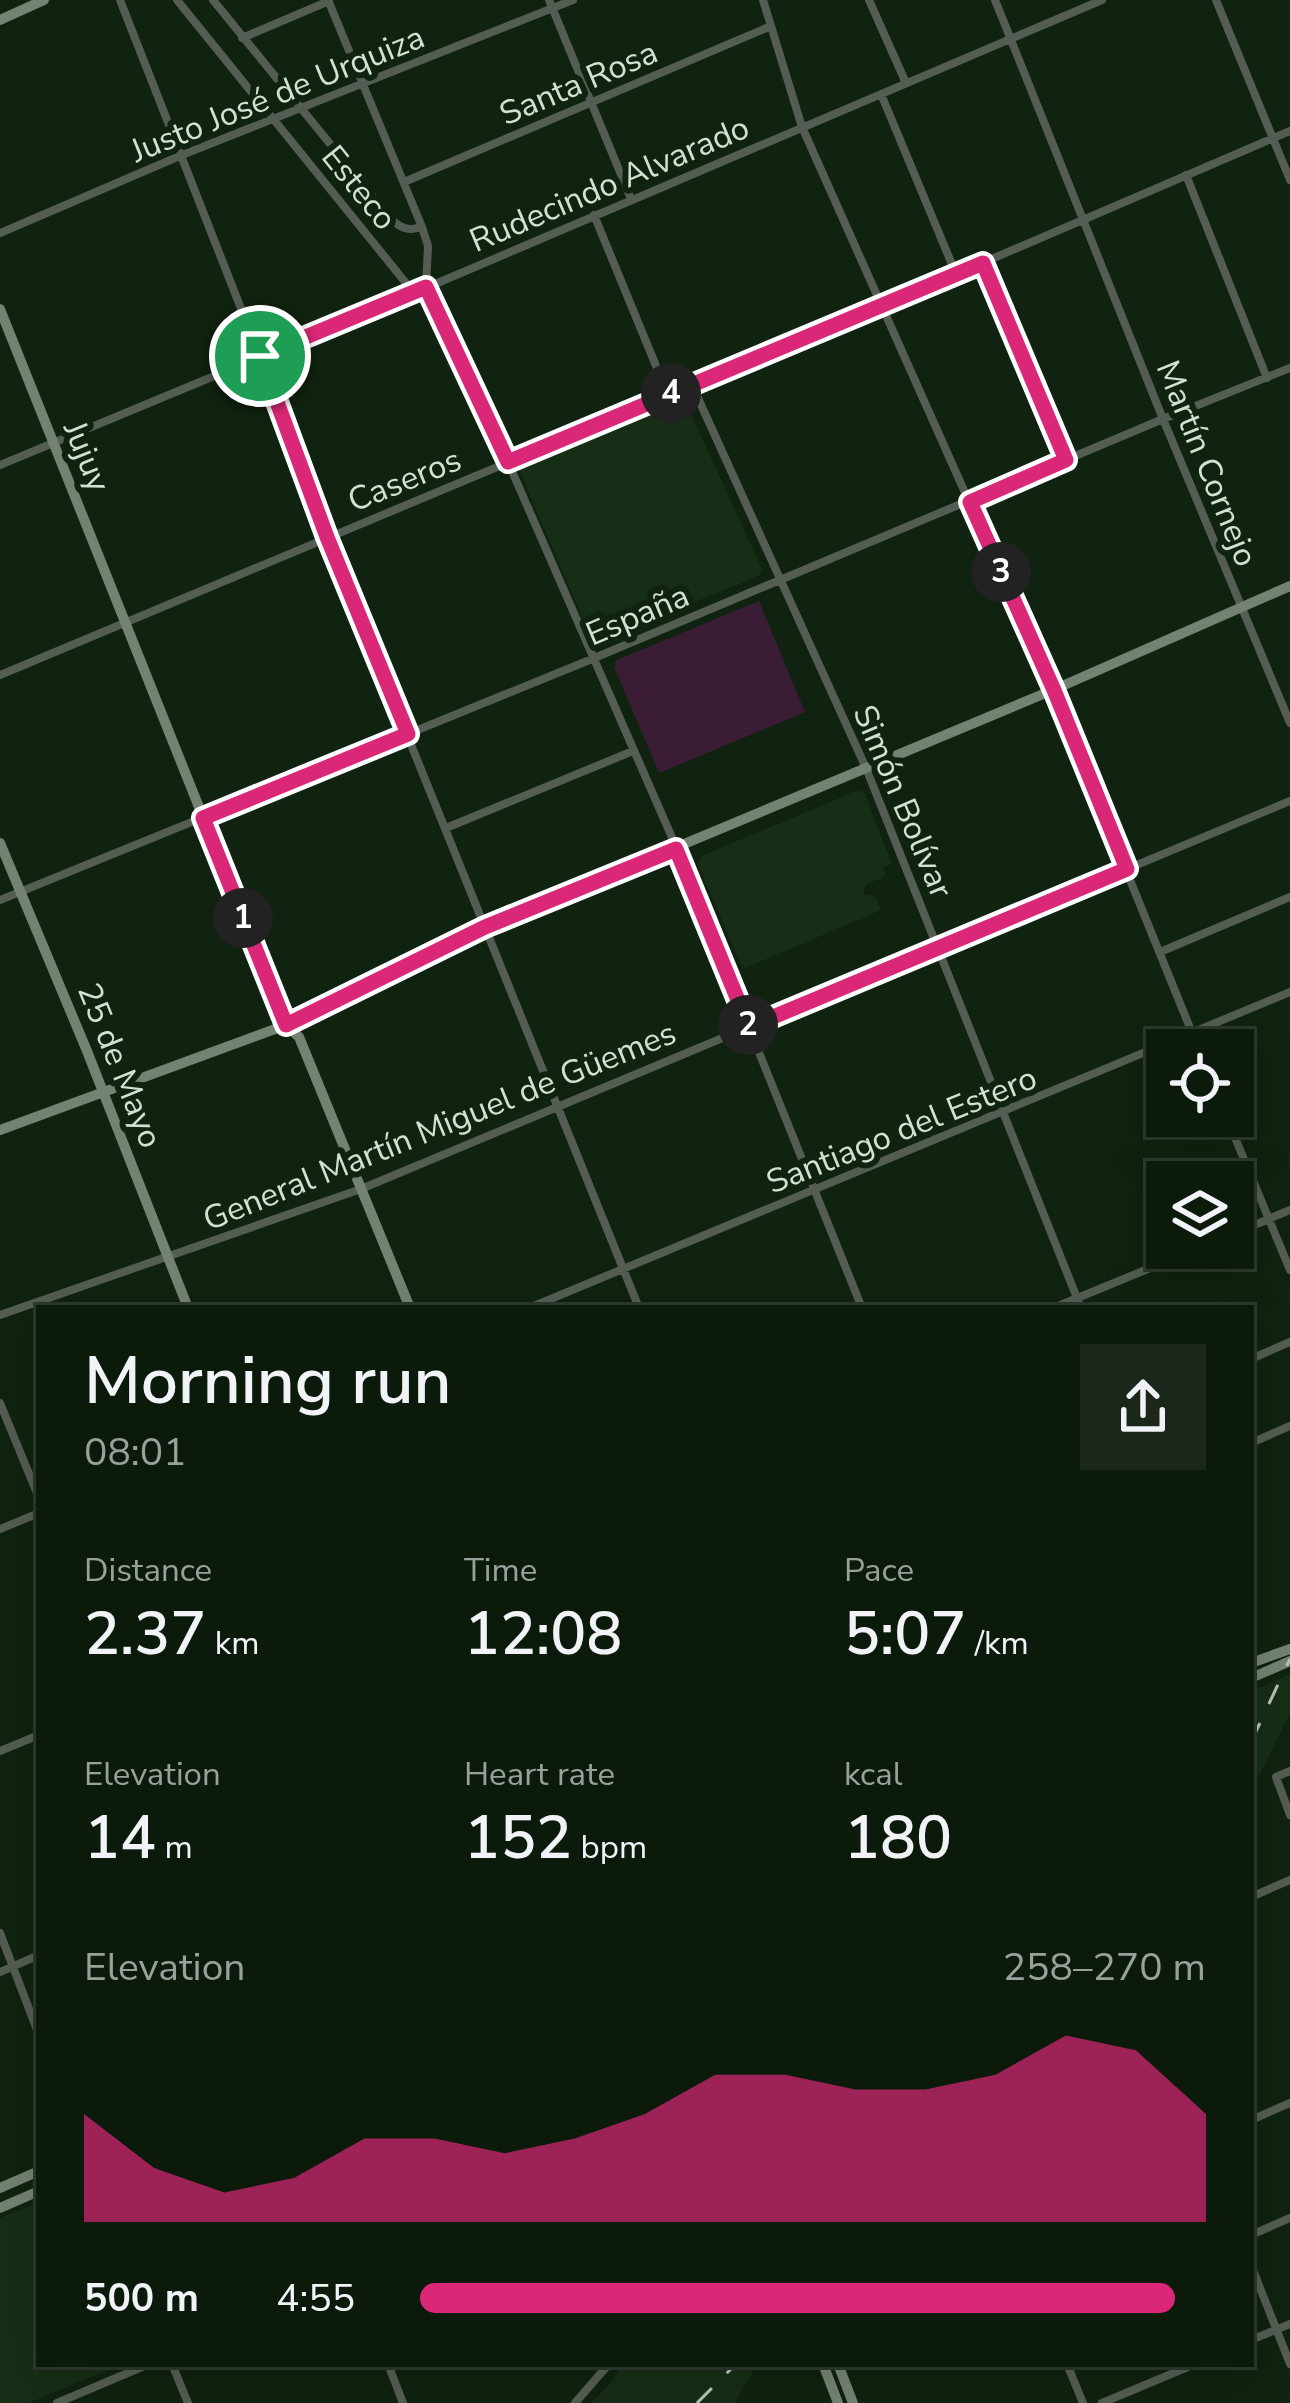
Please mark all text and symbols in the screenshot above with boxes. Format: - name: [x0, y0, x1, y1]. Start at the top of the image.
- street label: Justo José de Urquiza: [123, 15, 431, 174]
- street label: Santa Rosa: [493, 30, 664, 137]
- street label: Rudecindo Alvarado: [463, 105, 756, 264]
- street label: Esteco: [311, 136, 407, 240]
- pin: [209, 305, 311, 407]
- icon: arrive: [227, 323, 293, 389]
- street label: Martín Cornejo: [1145, 354, 1268, 573]
- pin: 4: [641, 363, 701, 423]
- text: 4: [661, 370, 681, 415]
- street label: Jujuy: [52, 414, 121, 499]
- street label: Caseros: [341, 437, 468, 523]
- pin: 3: [971, 542, 1031, 602]
- text: 3: [991, 549, 1011, 594]
- street label: España: [579, 574, 696, 657]
- street label: Simón Bolívar: [842, 698, 964, 905]
- pin: 1: [213, 888, 273, 948]
- text: 1: [233, 895, 253, 940]
- street label: 25 de Mayo: [66, 976, 173, 1155]
- pin: 2: [718, 995, 778, 1055]
- text: 2: [738, 1002, 758, 1047]
- street label: General Martín Miguel de Güemes: [196, 1011, 683, 1242]
- map controls: [1146, 1029, 1254, 1269]
- button: locate: [1146, 1029, 1254, 1137]
- street label: Santiago del Estero: [760, 1056, 1044, 1205]
- button: layers: [1146, 1161, 1254, 1269]
- text: Morning run: [84, 1336, 452, 1426]
- button: share: [1080, 1344, 1206, 1470]
- text: 08:01: [84, 1426, 187, 1479]
- text: Distance: [84, 1548, 212, 1593]
- text: Time: [464, 1548, 537, 1593]
- text: Pace: [844, 1548, 914, 1593]
- text: 2.37: [84, 1593, 206, 1675]
- text: 12:08: [464, 1593, 622, 1675]
- text: 5:07: [844, 1593, 966, 1675]
- text: km: [206, 1621, 259, 1666]
- text: /km: [966, 1621, 1029, 1666]
- text: Elevation: [84, 1752, 221, 1797]
- text: Heart rate: [464, 1752, 615, 1797]
- text: kcal: [844, 1752, 903, 1797]
- text: 14: [84, 1797, 156, 1879]
- text: 152: [464, 1797, 572, 1879]
- text: 180: [844, 1797, 952, 1879]
- text: m: [156, 1825, 193, 1870]
- text: bpm: [572, 1825, 647, 1870]
- text: Elevation: [84, 1941, 245, 1994]
- text: 258–270 m: [1003, 1941, 1206, 1994]
- text: 500 m: [84, 2272, 199, 2325]
- text: 4:55: [276, 2272, 355, 2325]

